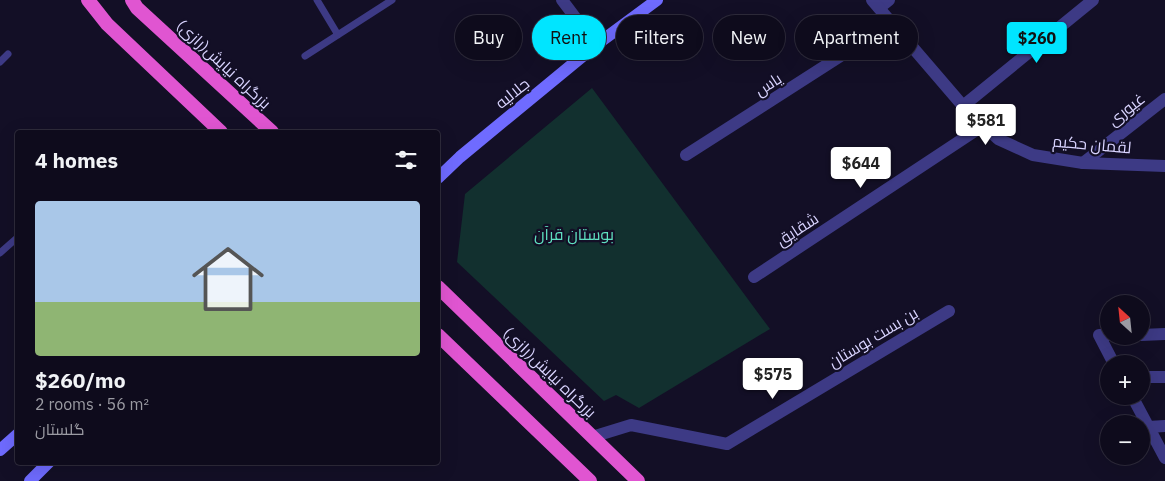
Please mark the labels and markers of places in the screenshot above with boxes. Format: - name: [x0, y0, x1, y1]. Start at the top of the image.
- pin: $260: [1007, 22, 1067, 64]
- pin: $581: [956, 104, 1016, 146]
- pin: $644: [831, 146, 891, 189]
- pin: $575: [743, 358, 803, 400]

